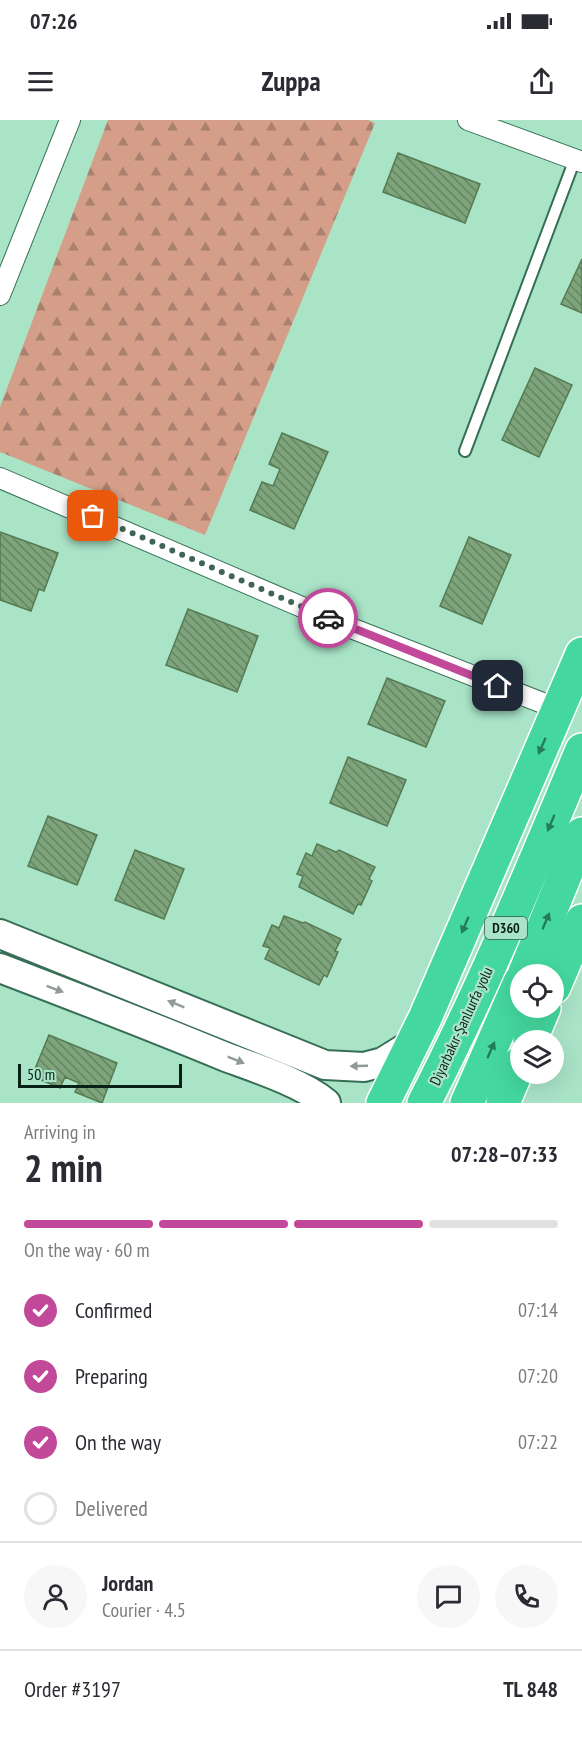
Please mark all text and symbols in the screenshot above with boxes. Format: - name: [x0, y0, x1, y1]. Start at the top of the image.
- text: 07:26: [30, 7, 78, 35]
- text: Zuppa: [261, 64, 321, 98]
- icon: menu: [24, 65, 57, 98]
- icon: share: [525, 65, 558, 98]
- pin: [67, 490, 118, 541]
- icon: bag: [76, 499, 109, 532]
- courier: [298, 588, 358, 648]
- icon: car: [312, 602, 345, 635]
- pin: [472, 660, 523, 711]
- icon: home: [481, 669, 514, 702]
- one-way arrow: [537, 737, 546, 755]
- one-way arrow: [546, 815, 556, 833]
- one-way arrow: [542, 912, 551, 930]
- one-way arrow: [459, 916, 469, 934]
- road number: D360: [485, 917, 527, 939]
- street label: Diyarbakır-Şanlıurfa yolu: [425, 964, 497, 1088]
- map controls: [510, 964, 564, 1084]
- button: locate: [510, 964, 564, 1018]
- one-way arrow: [46, 984, 64, 994]
- one-way arrow: [167, 999, 185, 1008]
- button: layers: [510, 1030, 564, 1084]
- one-way arrow: [486, 1041, 495, 1058]
- one-way arrow: [227, 1056, 245, 1066]
- scale bar: [18, 1061, 182, 1088]
- one-way arrow: [349, 1061, 368, 1070]
- text: 50 m: [27, 1064, 55, 1084]
- text: Arriving in: [24, 1119, 96, 1145]
- text: 07:28–07:33: [451, 1140, 558, 1168]
- text: 2 min: [24, 1142, 103, 1193]
- text: On the way · 60 m: [24, 1237, 150, 1263]
- icon: check: [24, 1294, 57, 1327]
- text: Confirmed: [75, 1296, 152, 1324]
- text: 07:14: [518, 1297, 558, 1323]
- icon: check: [24, 1360, 57, 1393]
- text: Preparing: [75, 1362, 148, 1390]
- text: 07:20: [518, 1363, 558, 1389]
- icon: check: [24, 1426, 57, 1459]
- text: On the way: [75, 1428, 161, 1456]
- text: 07:22: [518, 1429, 558, 1455]
- text: Delivered: [75, 1494, 148, 1522]
- button: person: [24, 1565, 87, 1628]
- button: chat: [417, 1565, 480, 1628]
- button: phone: [495, 1565, 558, 1628]
- text: Jordan: [102, 1569, 153, 1597]
- text: Courier · 4.5: [102, 1597, 186, 1623]
- text: Order #3197: [24, 1675, 121, 1703]
- text: TL 848: [503, 1675, 558, 1703]

